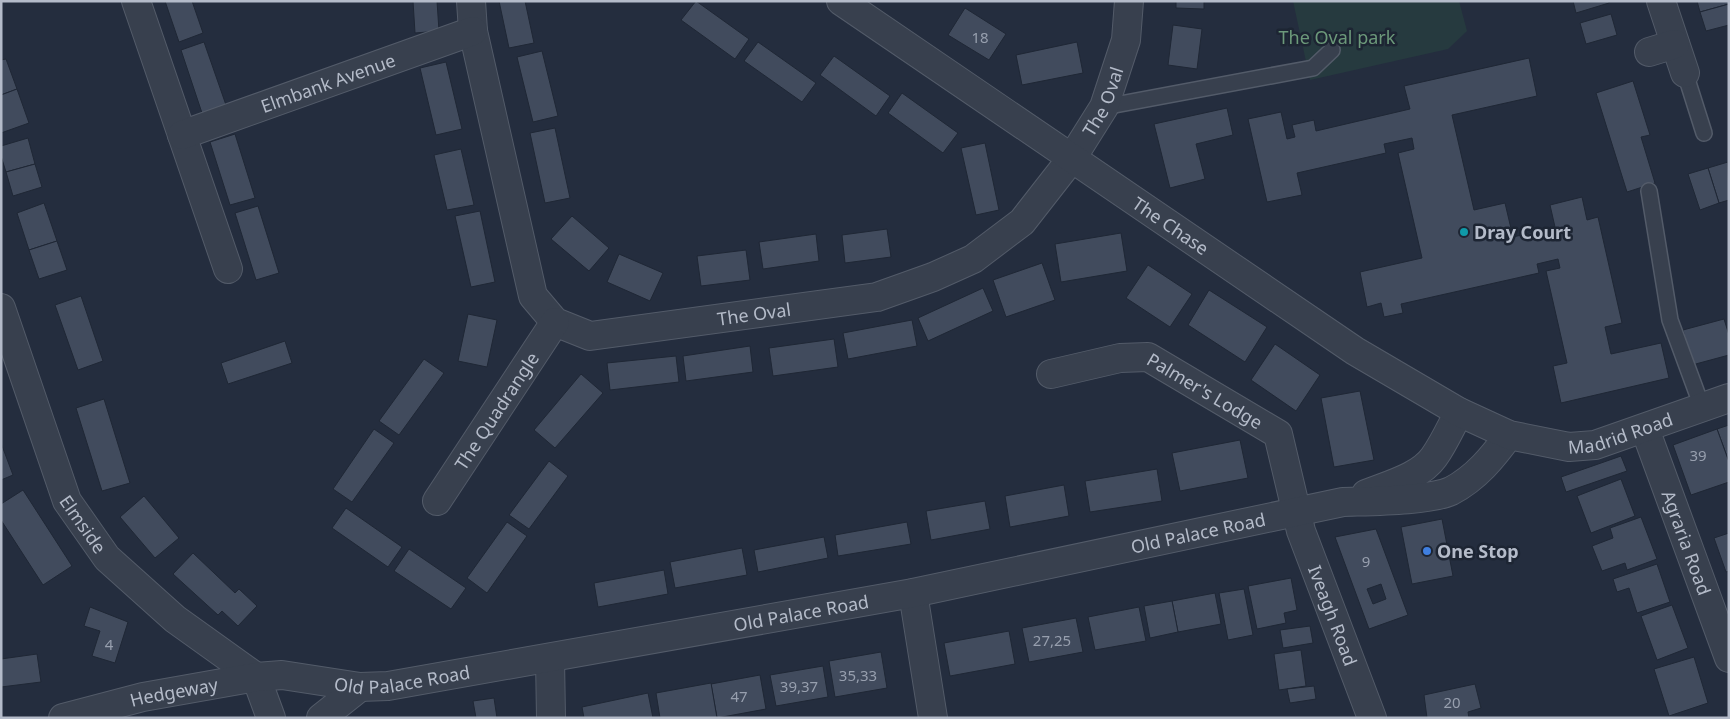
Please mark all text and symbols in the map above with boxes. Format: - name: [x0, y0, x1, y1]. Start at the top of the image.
- park label: The Oval park: [1279, 25, 1396, 49]
- house number: 18: [971, 27, 989, 47]
- street label: Elmbank Avenue: [257, 48, 399, 118]
- street label: The Oval: [1077, 64, 1128, 141]
- street label: The Chase: [1128, 191, 1214, 260]
- place label: Dray Court: [1474, 220, 1571, 244]
- marker: Dray Court: [1458, 226, 1470, 238]
- street label: The Oval: [716, 297, 792, 331]
- street label: The Quadrangle: [449, 347, 544, 474]
- street label: Palmer's Lodge: [1143, 347, 1267, 434]
- street label: Madrid Road: [1567, 407, 1676, 459]
- house number: 39: [1689, 445, 1707, 465]
- street label: Agraria Road: [1656, 487, 1717, 598]
- street label: Elmside: [54, 490, 112, 558]
- street label: Old Palace Road: [1129, 507, 1268, 559]
- place label: One Stop: [1437, 539, 1519, 563]
- marker: One Stop: [1421, 545, 1433, 557]
- house number: 9: [1362, 551, 1370, 571]
- street label: Iveagh Road: [1303, 562, 1363, 669]
- street label: Old Palace Road: [732, 589, 871, 637]
- house number: 27,25: [1033, 630, 1071, 650]
- house number: 4: [105, 634, 114, 654]
- street label: Old Palace Road: [333, 660, 472, 699]
- house number: 35,33: [839, 665, 877, 685]
- street label: Hedgeway: [127, 672, 220, 712]
- house number: 39,37: [780, 676, 818, 696]
- house number: 47: [730, 686, 748, 706]
- house number: 20: [1443, 692, 1461, 712]

